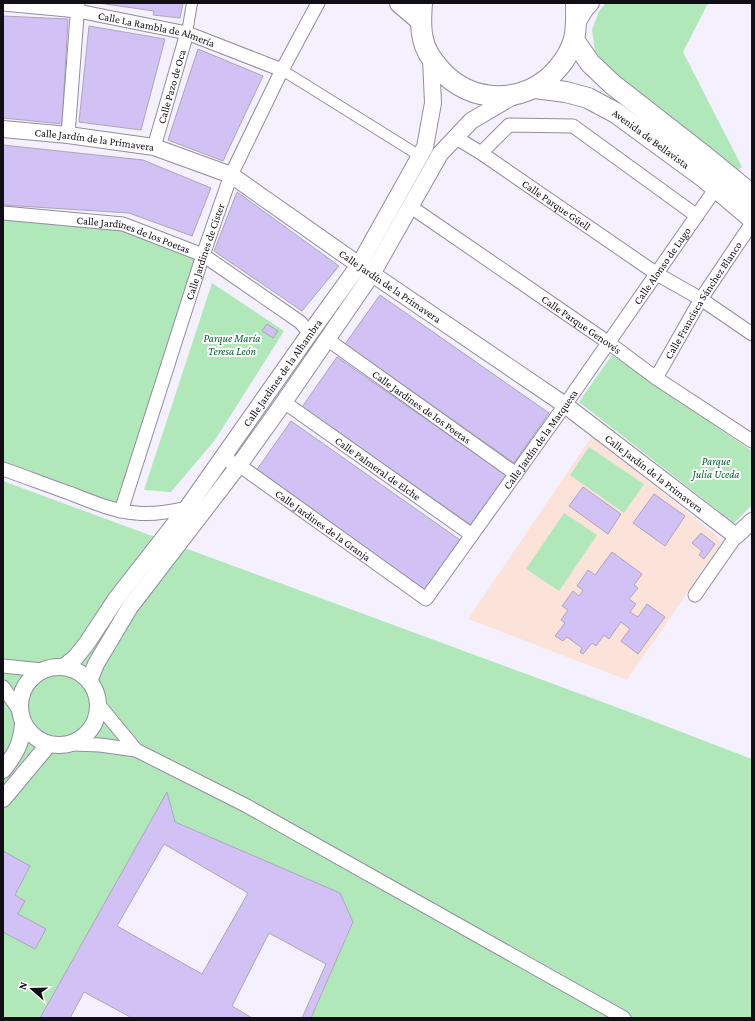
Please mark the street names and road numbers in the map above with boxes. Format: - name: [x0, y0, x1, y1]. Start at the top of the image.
- street label: Calle La Rambla de Almería: [97, 9, 217, 49]
- street label: Calle Pazo de Oca: [155, 48, 188, 125]
- street label: Avenida de Bellavista: [610, 106, 692, 171]
- street label: Calle Jardín de la Primavera: [34, 126, 155, 153]
- street label: Calle Parque Güell: [520, 177, 593, 233]
- street label: Calle Jardines de Cister: [183, 202, 227, 301]
- street label: Calle Jardines de los Poetas: [76, 214, 192, 255]
- street label: Calle Alonso de Lugo: [631, 224, 693, 307]
- street label: Calle Francisca Sánchez Blanco: [662, 239, 744, 361]
- street label: Calle Jardín de la Primavera: [337, 247, 443, 325]
- street label: Calle Parque Genovés: [539, 293, 624, 356]
- street label: Calle Jardines de la Alhambra: [240, 317, 324, 429]
- street label: Calle Jardines de los Poetas: [370, 368, 473, 446]
- street label: Calle Jardín de la Marquesa: [501, 387, 580, 491]
- street label: Calle Jardín de la Primavera: [603, 432, 706, 515]
- street label: Calle Palmeral de Elche: [333, 434, 423, 503]
- street label: Calle Jardines de la Granja: [273, 487, 373, 563]

